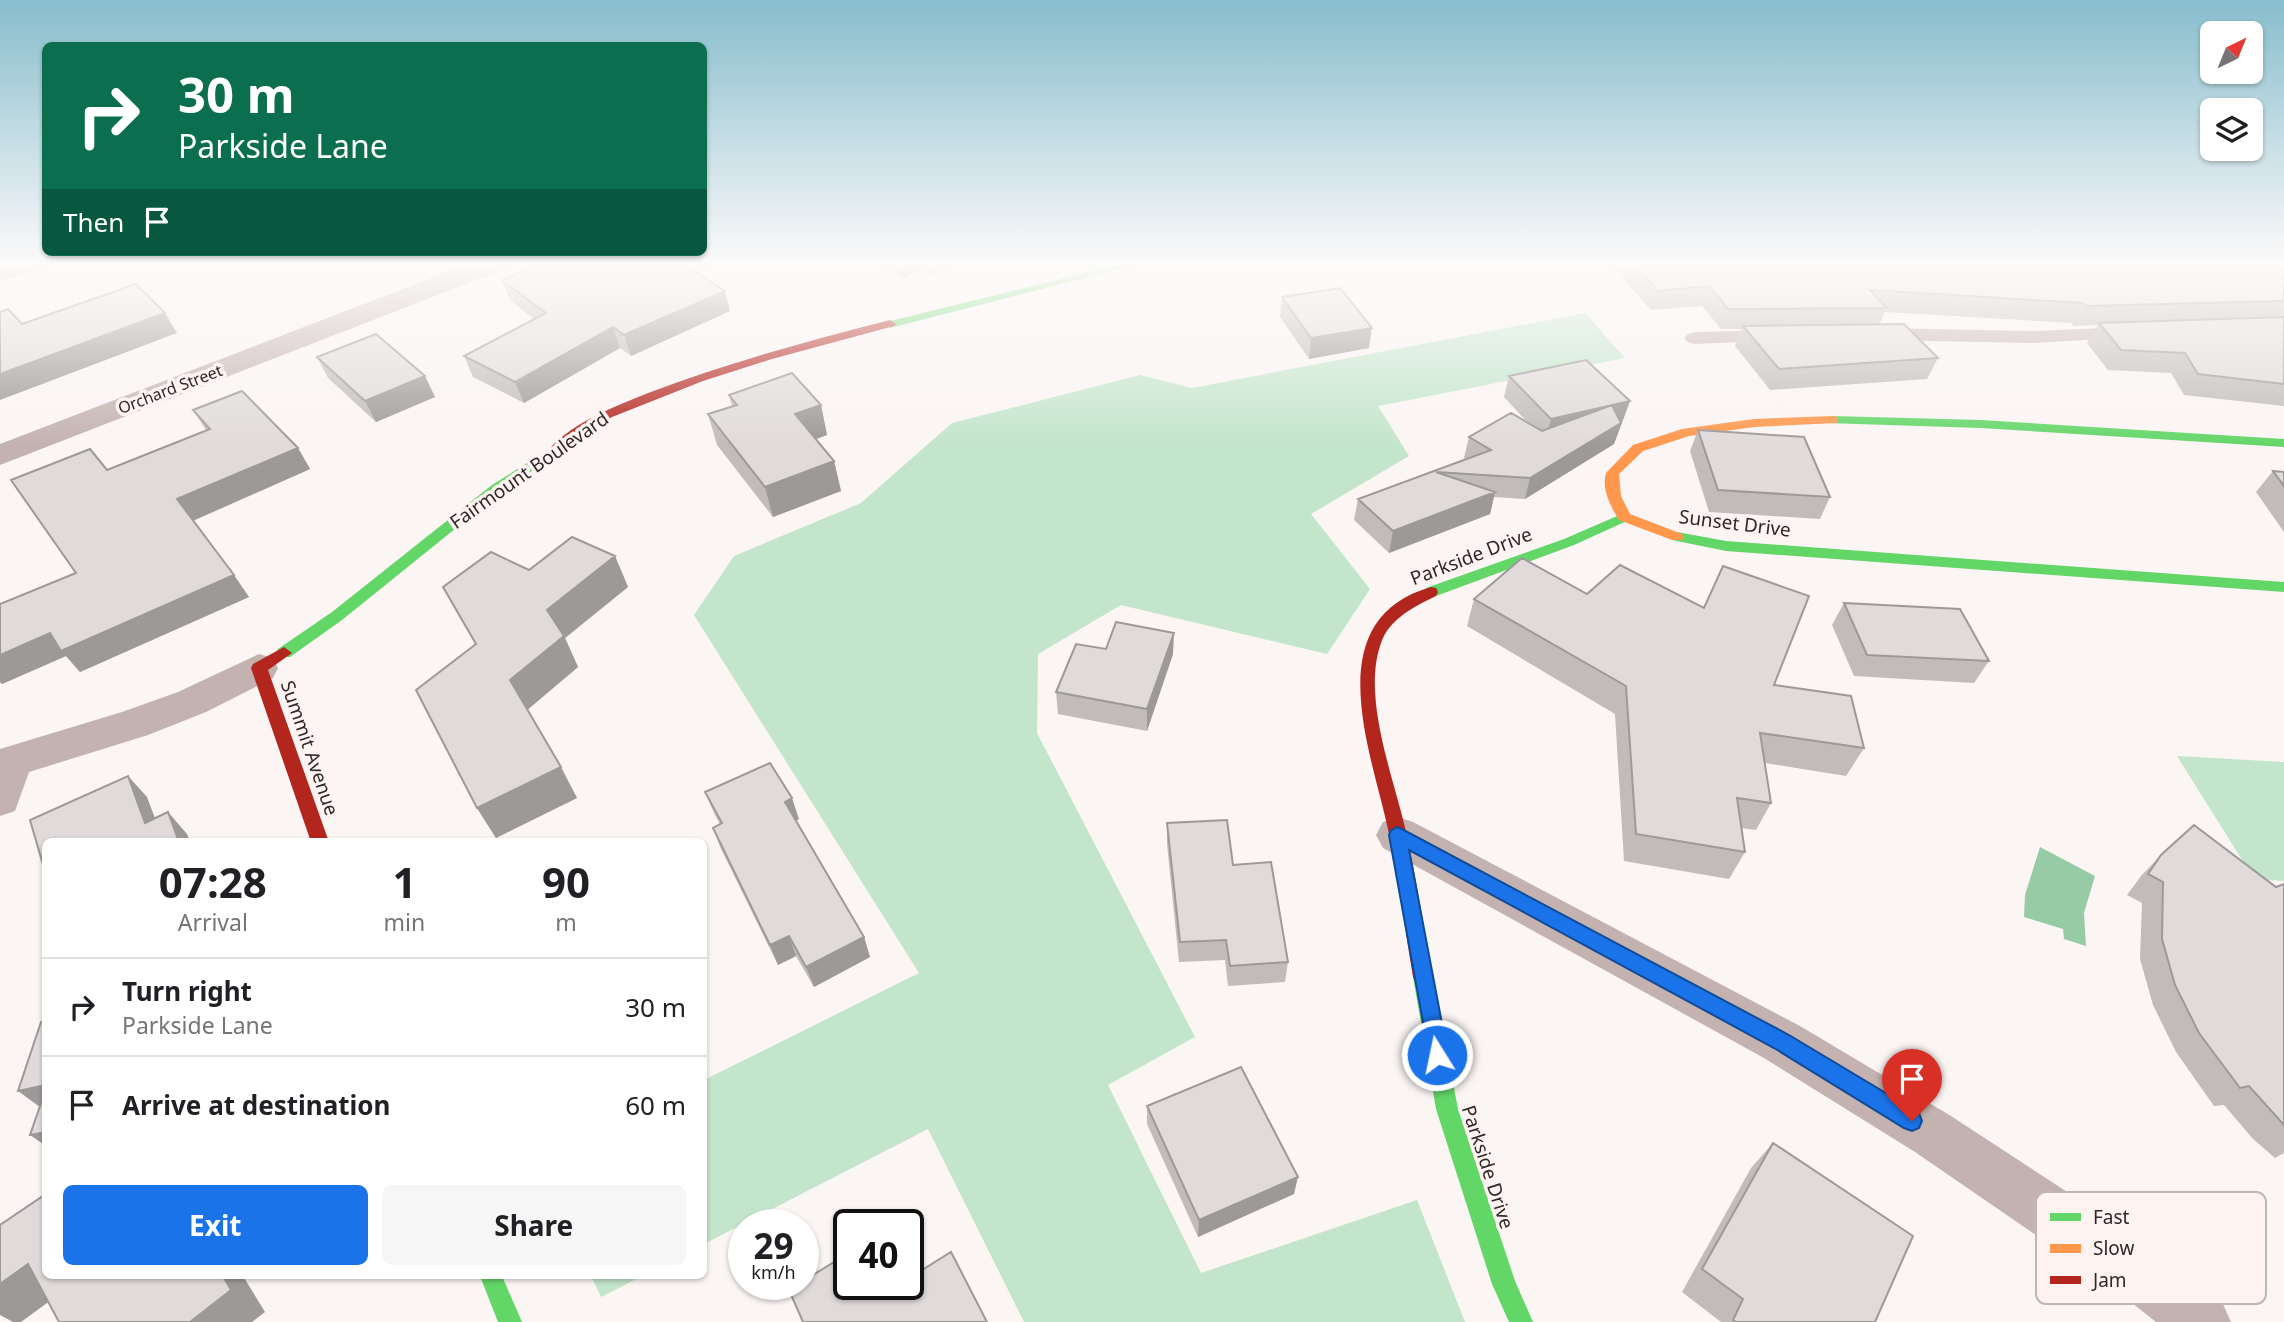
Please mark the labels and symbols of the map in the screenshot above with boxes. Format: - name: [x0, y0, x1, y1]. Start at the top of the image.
- north arrow: [2200, 21, 2263, 84]
- street label: Orchard Street: [115, 359, 226, 419]
- street label: Fairmount Boulevard: [444, 405, 614, 535]
- street label: Sunset Drive: [1678, 503, 1792, 543]
- street label: Parkside Drive: [1406, 521, 1536, 591]
- street label: Summit Avenue: [275, 677, 345, 819]
- position arrow: [1400, 1018, 1474, 1092]
- pin: [1882, 1049, 1942, 1121]
- street label: Parkside Drive: [1456, 1102, 1520, 1232]
- legend: [2036, 1192, 2266, 1304]
- text: Fast: [2093, 1204, 2130, 1230]
- speed limit sign: 40: [833, 1209, 924, 1300]
- text: Slow: [2093, 1235, 2134, 1261]
- text: Jam: [2091, 1267, 2127, 1293]

